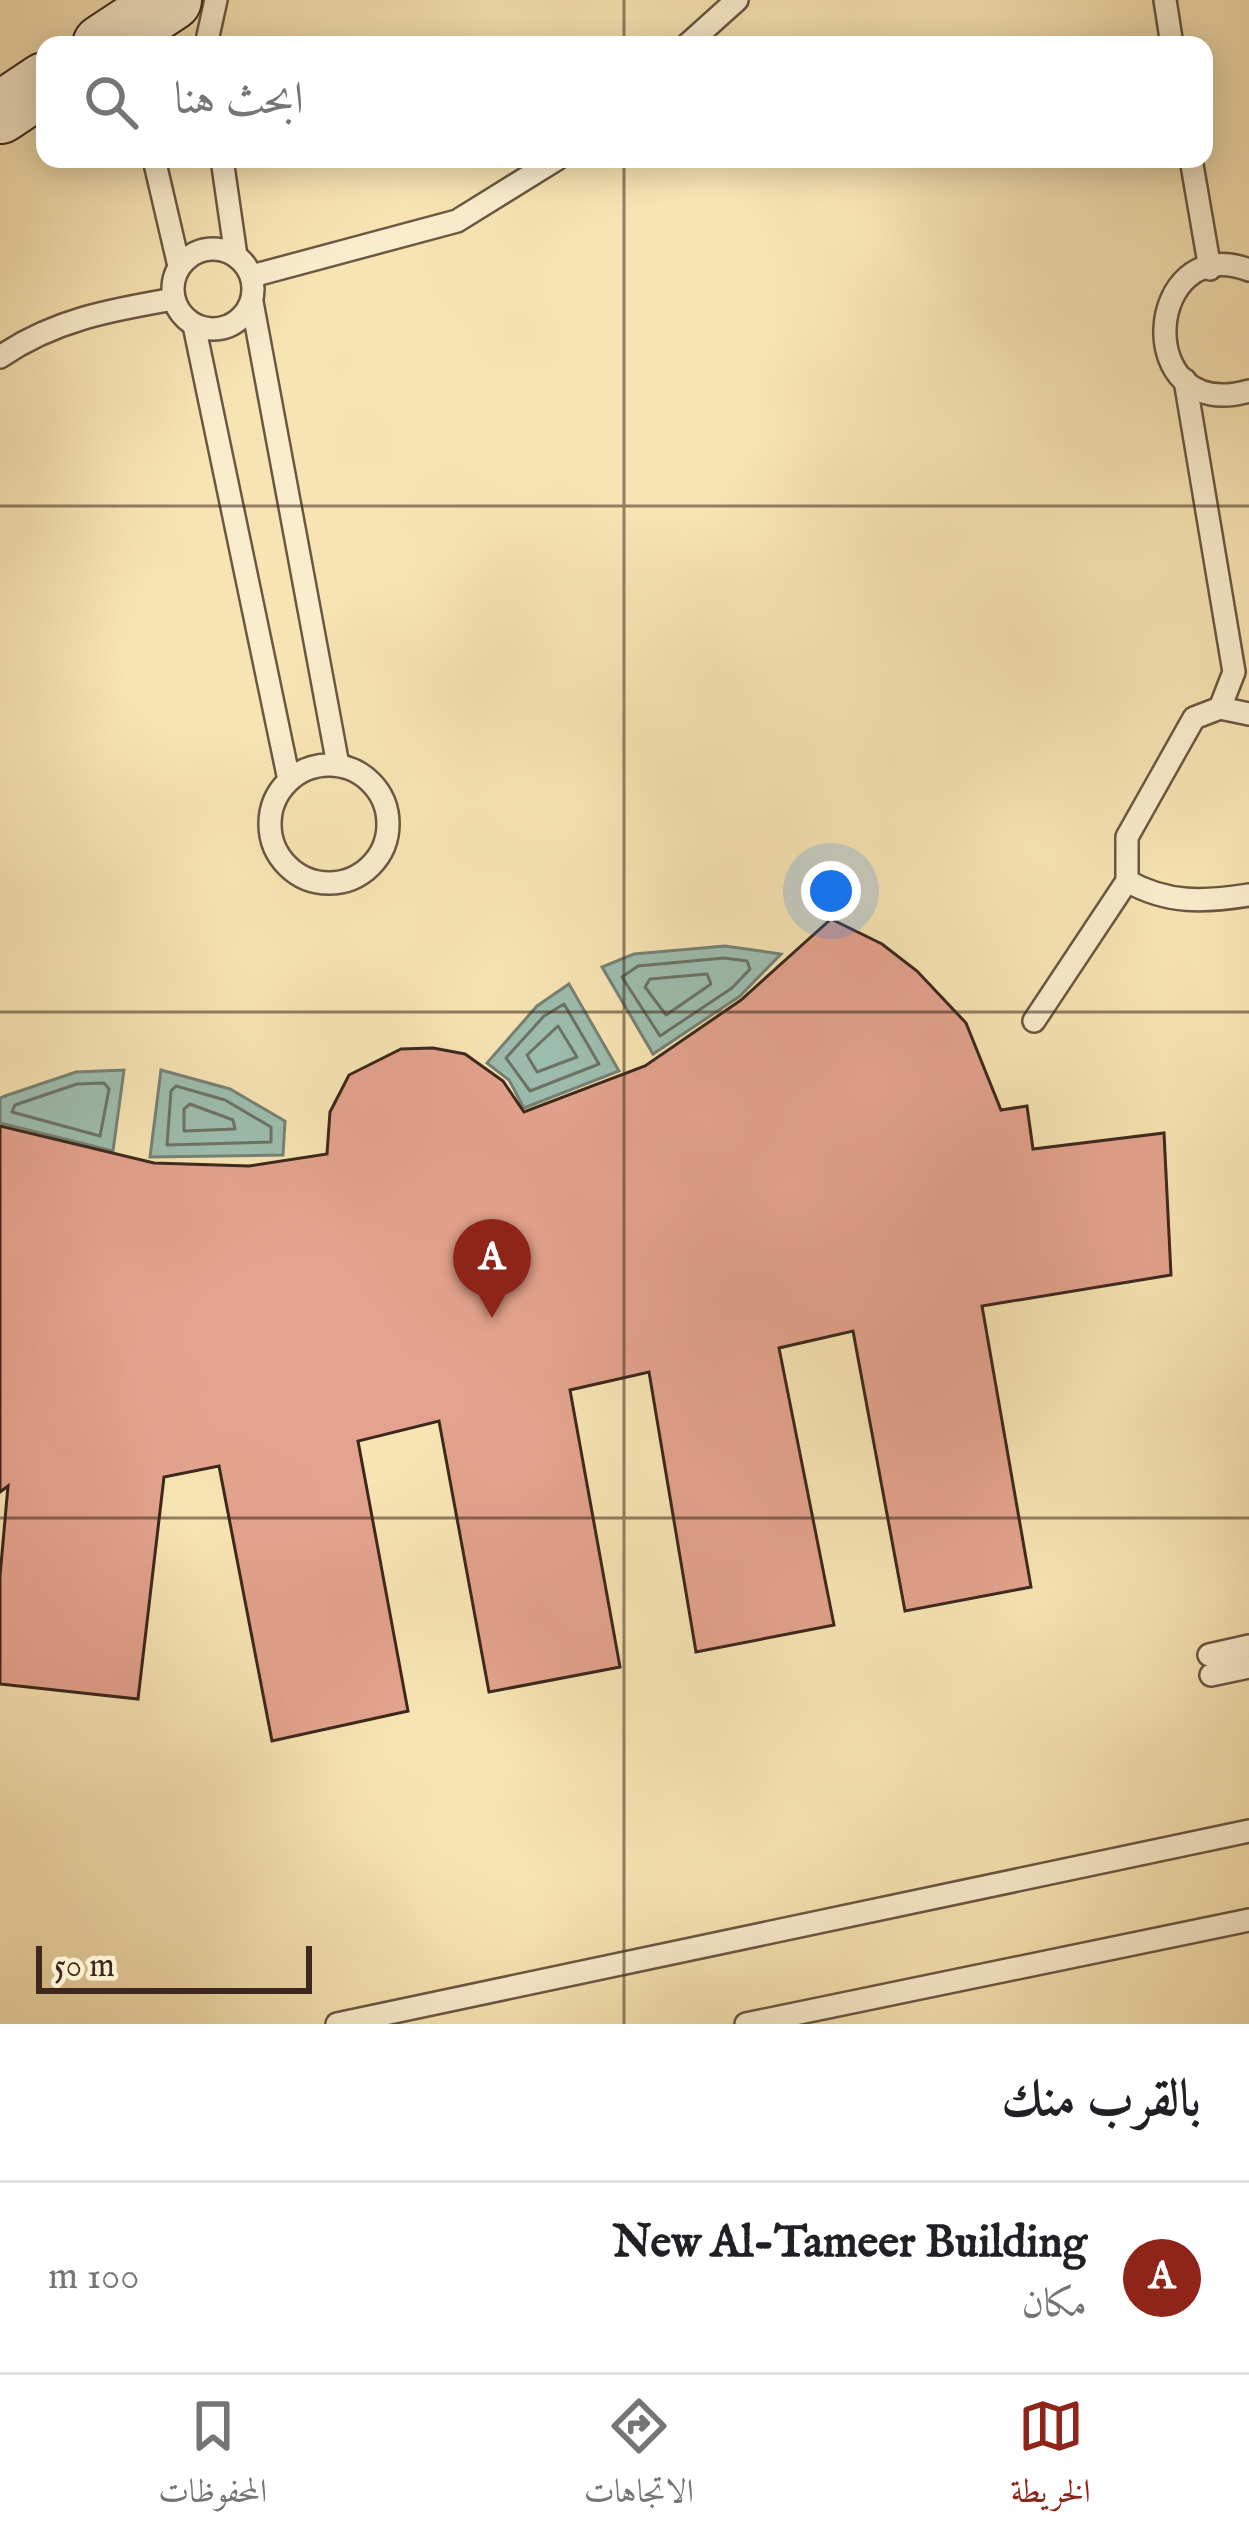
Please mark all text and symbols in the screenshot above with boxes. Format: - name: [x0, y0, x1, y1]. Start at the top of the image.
- search box: [36, 36, 1213, 168]
- icon: search: [78, 69, 144, 135]
- text: ابحث هنا: [174, 72, 304, 129]
- your location: [801, 861, 861, 921]
- pin: A: [453, 1219, 531, 1318]
- scale bar: [36, 1940, 312, 1993]
- text: 50 m: [54, 1946, 115, 1988]
- text: بالقرب منك: [1001, 2069, 1201, 2134]
- text: New Al-Tameer Building: [613, 2215, 1087, 2272]
- text: 100 m: [48, 2253, 139, 2302]
- text: A: [1149, 2253, 1175, 2302]
- text: مكان: [1022, 2281, 1087, 2330]
- tab: المحفوظات: [158, 2393, 267, 2523]
- tab: الاتجاهات: [584, 2393, 694, 2523]
- tab: الخريطة: [1010, 2393, 1091, 2523]

